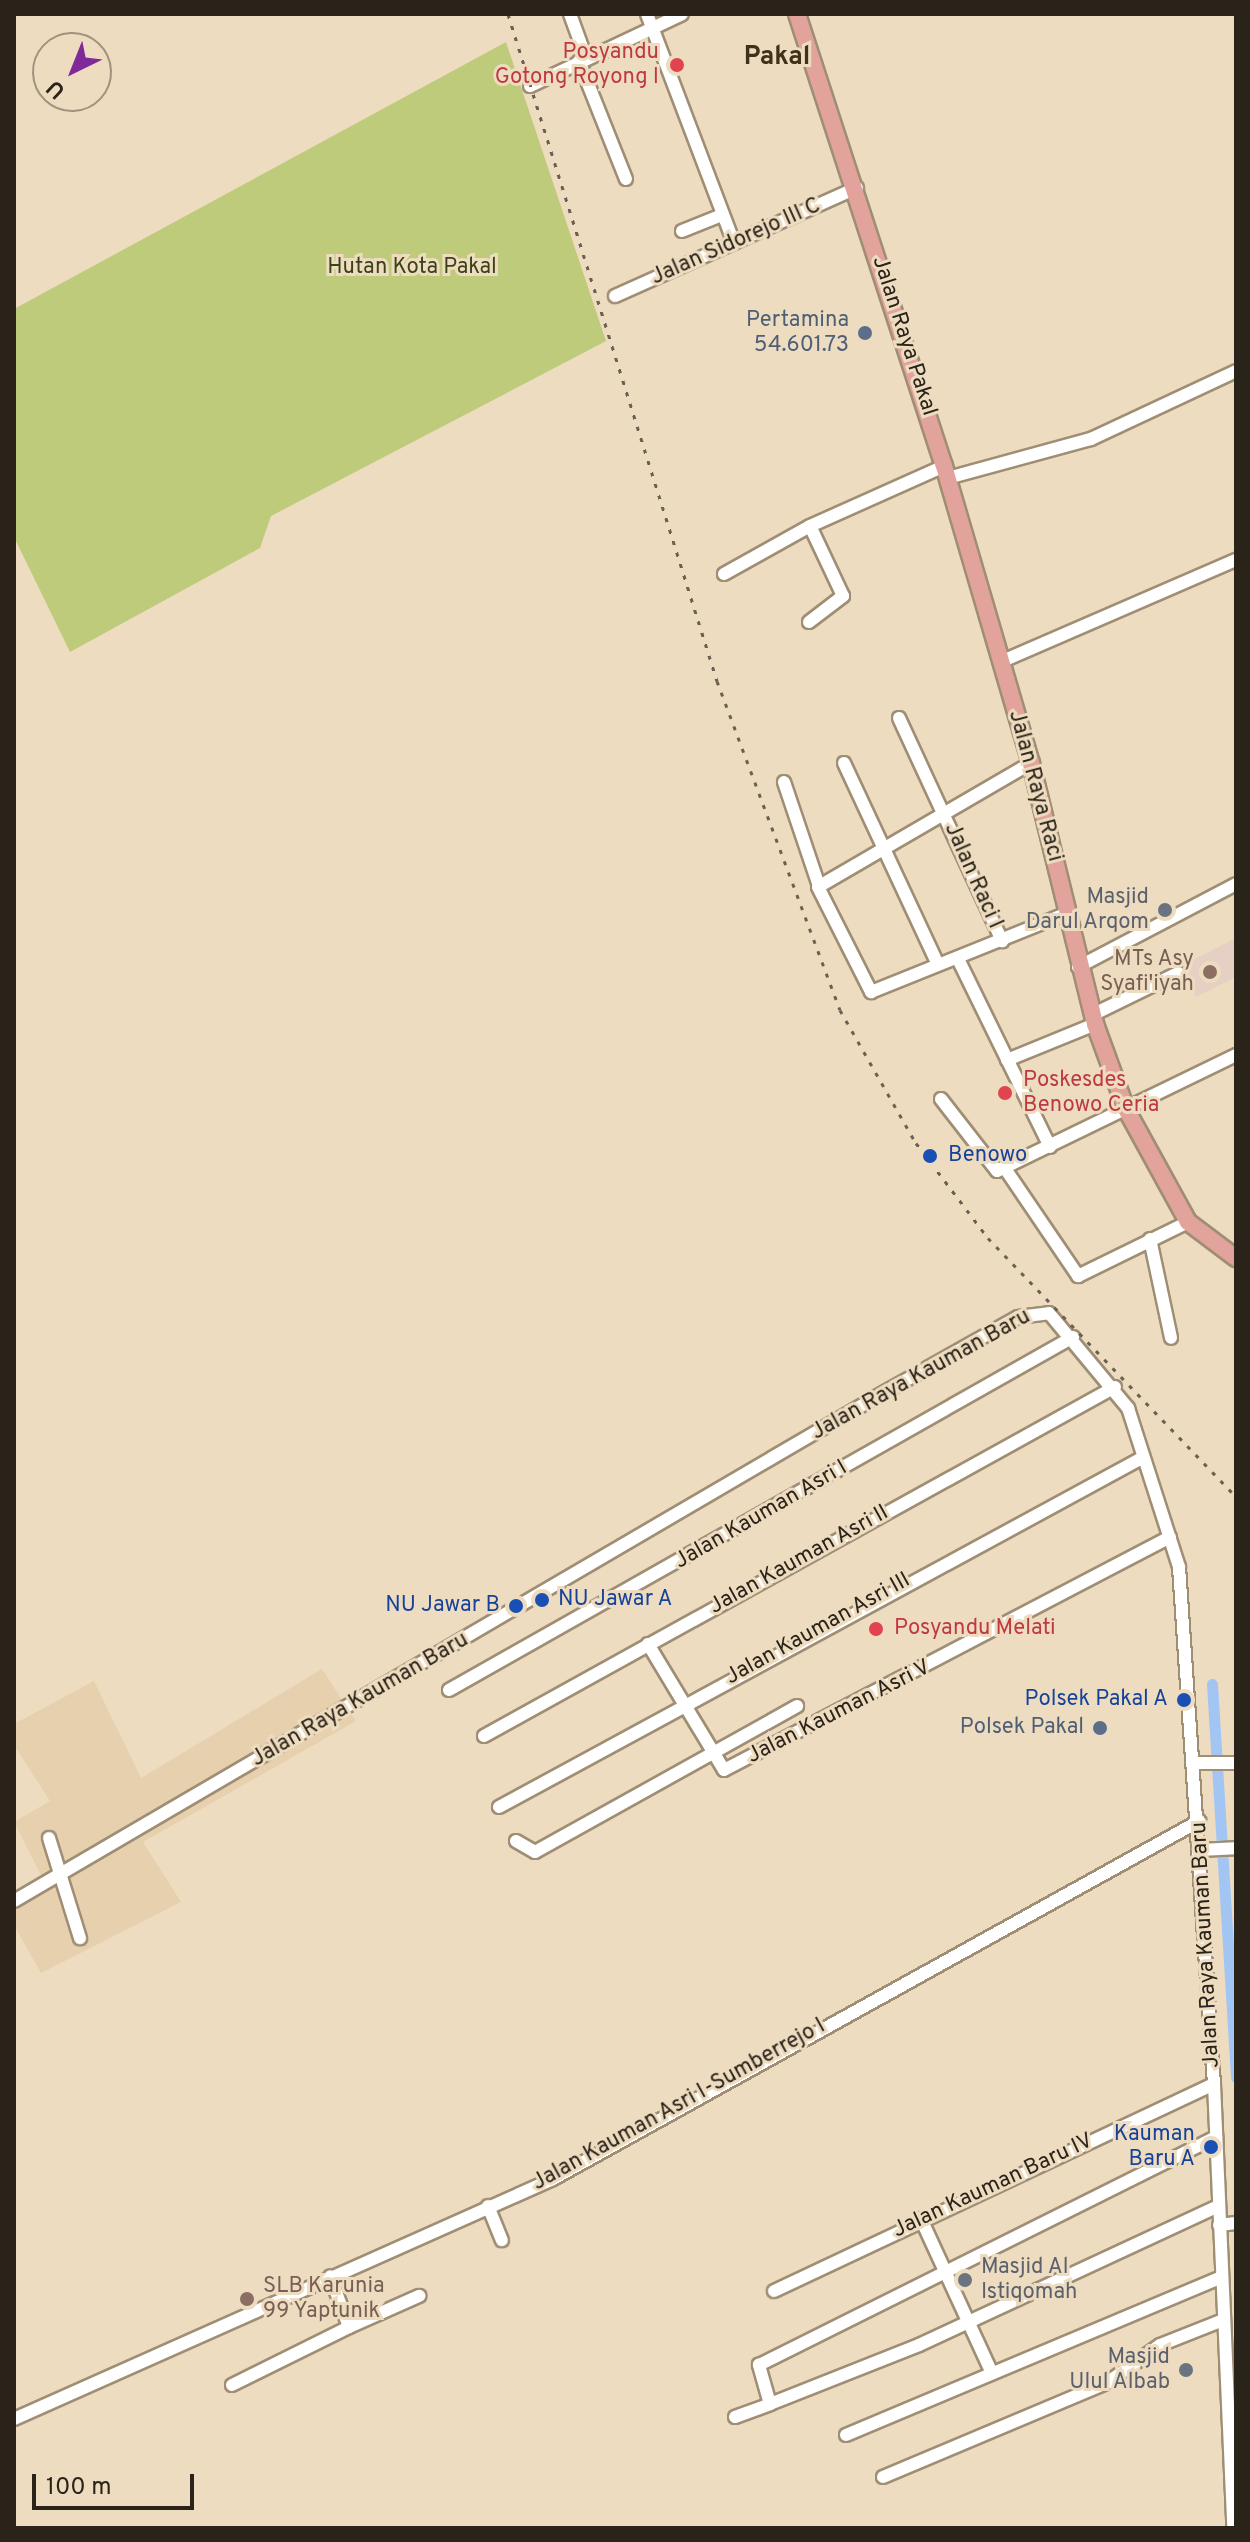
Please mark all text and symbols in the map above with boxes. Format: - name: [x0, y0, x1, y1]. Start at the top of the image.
- north arrow: [32, 32, 112, 112]
- place label: Posyandu Gotong Royong I: [495, 39, 659, 90]
- district label: Pakal: [744, 42, 810, 74]
- marker: Posyandu Gotong Royong I: [666, 54, 688, 76]
- text: U: [42, 73, 72, 104]
- street label: Jalan Sidorejo III C: [647, 193, 825, 291]
- street label: Jalan Raya Pakal: [866, 253, 942, 419]
- park label: Hutan Kota Pakal: [327, 255, 497, 281]
- place label: Pertamina 54.601.73: [746, 307, 849, 358]
- marker: Pertamina 54.601.73: [856, 324, 874, 342]
- street label: Jalan Raya Raci: [1002, 707, 1068, 865]
- street label: Jalan Raci I: [938, 819, 1008, 933]
- place label: Masjid Darul Arqom: [1025, 884, 1149, 936]
- marker: Masjid Darul Arqom: [1156, 901, 1174, 919]
- place label: MTs Asy Syafi'iyah: [1100, 946, 1194, 998]
- marker: MTs Asy Syafi'iyah: [1201, 963, 1219, 981]
- place label: Poskesdes Benowo Ceria: [1023, 1067, 1159, 1118]
- marker: Poskesdes Benowo Ceria: [994, 1082, 1016, 1104]
- place label: Benowo: [948, 1143, 1027, 1169]
- marker: Benowo: [919, 1145, 941, 1167]
- street label: Jalan Raya Kauman Baru: [807, 1304, 1035, 1446]
- street label: Jalan Kauman Asri I: [670, 1455, 852, 1575]
- street label: Jalan Kauman Asri II: [704, 1500, 894, 1620]
- street label: Jalan Kauman Asri III: [721, 1567, 915, 1691]
- place label: NU Jawar A: [558, 1587, 673, 1613]
- marker: NU Jawar A: [533, 1591, 551, 1609]
- place label: NU Jawar B: [385, 1593, 500, 1619]
- marker: NU Jawar B: [507, 1597, 525, 1615]
- place label: Posyandu Melati: [894, 1616, 1056, 1642]
- marker: Posyandu Melati: [865, 1618, 887, 1640]
- street label: Jalan Raya Kauman Baru: [247, 1627, 473, 1773]
- street label: Jalan Kauman Asri V: [742, 1654, 936, 1770]
- place label: Polsek Pakal A: [1024, 1687, 1168, 1713]
- marker: Polsek Pakal A: [1175, 1691, 1193, 1709]
- place label: Polsek Pakal: [960, 1715, 1084, 1741]
- marker: Polsek Pakal: [1091, 1719, 1109, 1737]
- street label: Jalan Raya Kauman Baru: [1186, 1821, 1226, 2069]
- street label: Jalan Kauman Asri I-Sumberrejo I: [527, 2013, 831, 2197]
- place label: Kauman Baru A: [1114, 2121, 1195, 2172]
- street label: Jalan Kauman Baru IV: [889, 2128, 1097, 2244]
- marker: Kauman Baru A: [1202, 2138, 1220, 2156]
- place label: Masjid Al Istiqomah: [981, 2254, 1077, 2306]
- marker: Masjid Al Istiqomah: [956, 2271, 974, 2289]
- place label: SLB Karunia 99 Yaptunik: [263, 2273, 385, 2324]
- marker: SLB Karunia 99 Yaptunik: [238, 2290, 256, 2308]
- place label: Masjid Ulul Albab: [1068, 2344, 1170, 2396]
- marker: Masjid Ulul Albab: [1177, 2361, 1195, 2379]
- scale bar: [36, 2458, 198, 2508]
- text: 100 m: [46, 2473, 112, 2503]

